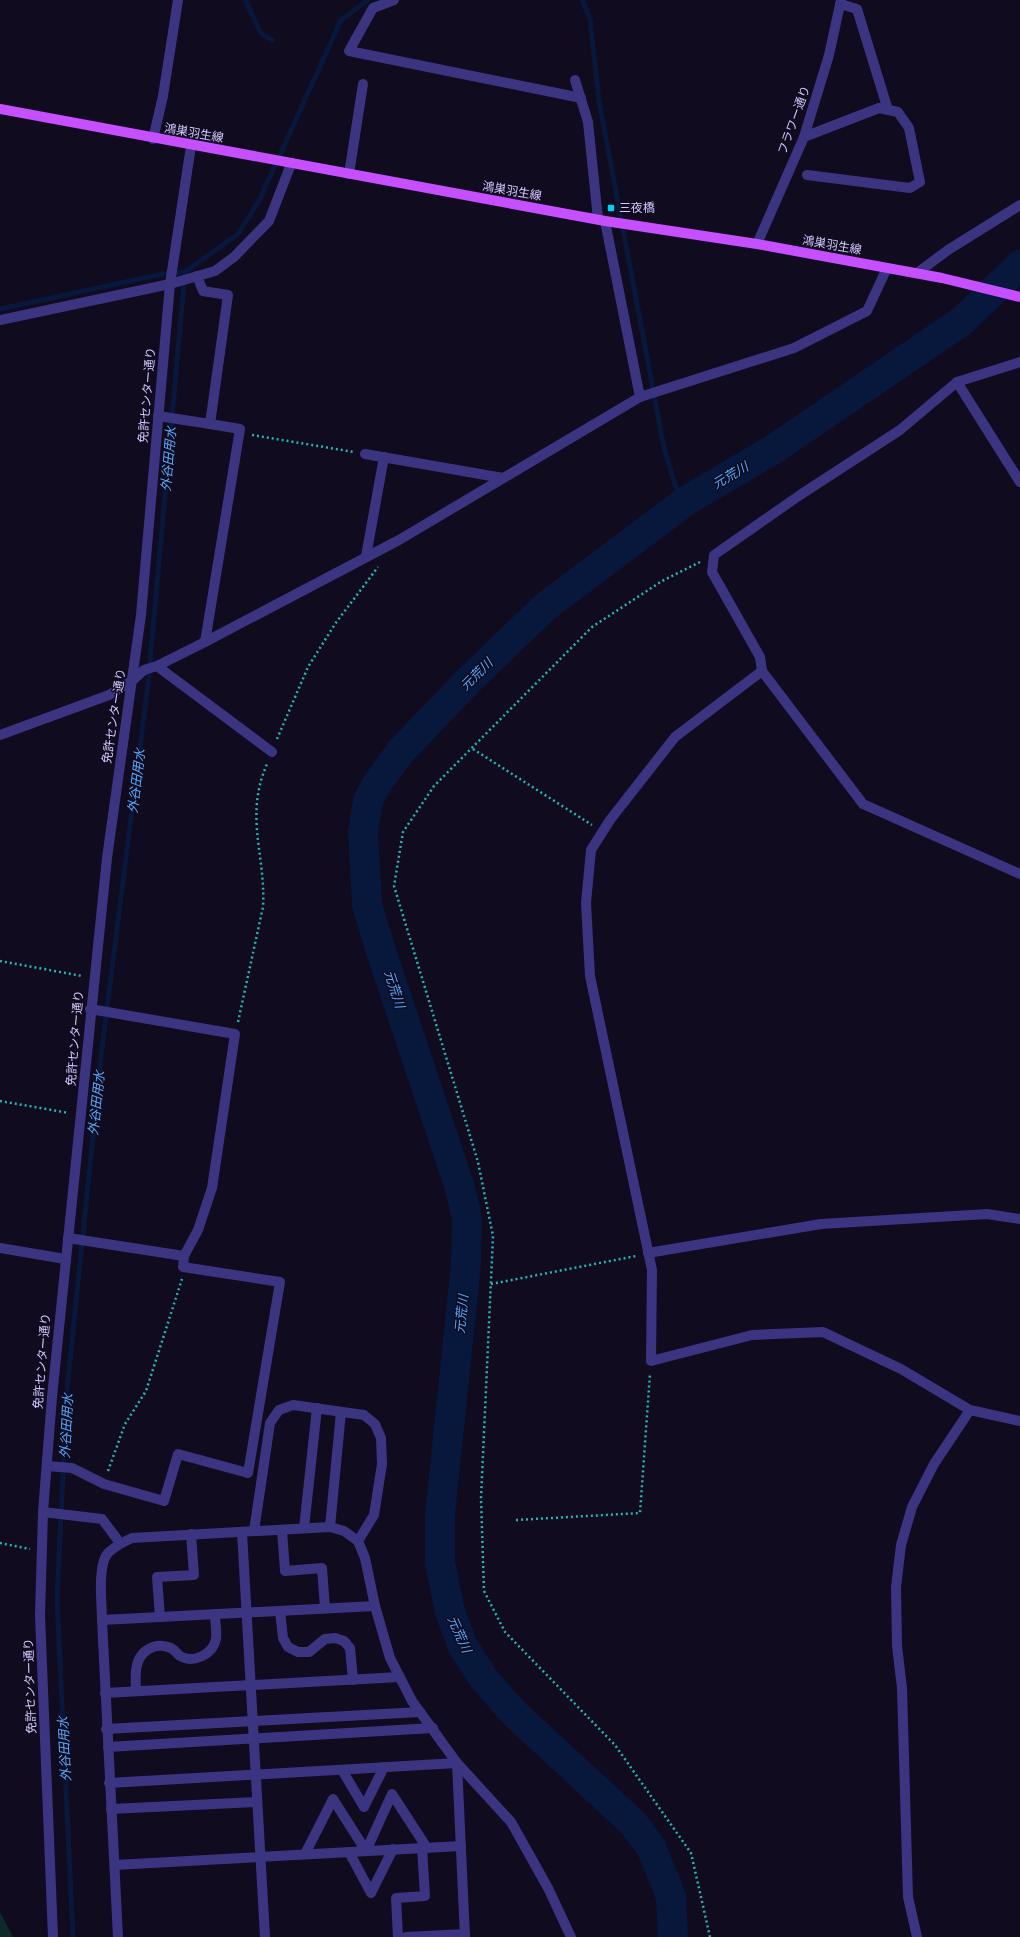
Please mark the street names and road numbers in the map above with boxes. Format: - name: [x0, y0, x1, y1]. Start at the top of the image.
- street label: フラワー通り: [775, 84, 813, 156]
- street label: 鴻巣羽生線: [163, 121, 225, 145]
- street label: 鴻巣羽生線: [481, 179, 543, 203]
- street label: 鴻巣羽生線: [801, 233, 863, 257]
- street label: 免許センター通り: [136, 347, 158, 443]
- street label: 免許センター通り: [100, 667, 128, 765]
- street label: 免許センター通り: [64, 990, 86, 1086]
- street label: 免許センター通り: [31, 1313, 53, 1409]
- street label: 免許センター通り: [21, 1638, 39, 1734]

